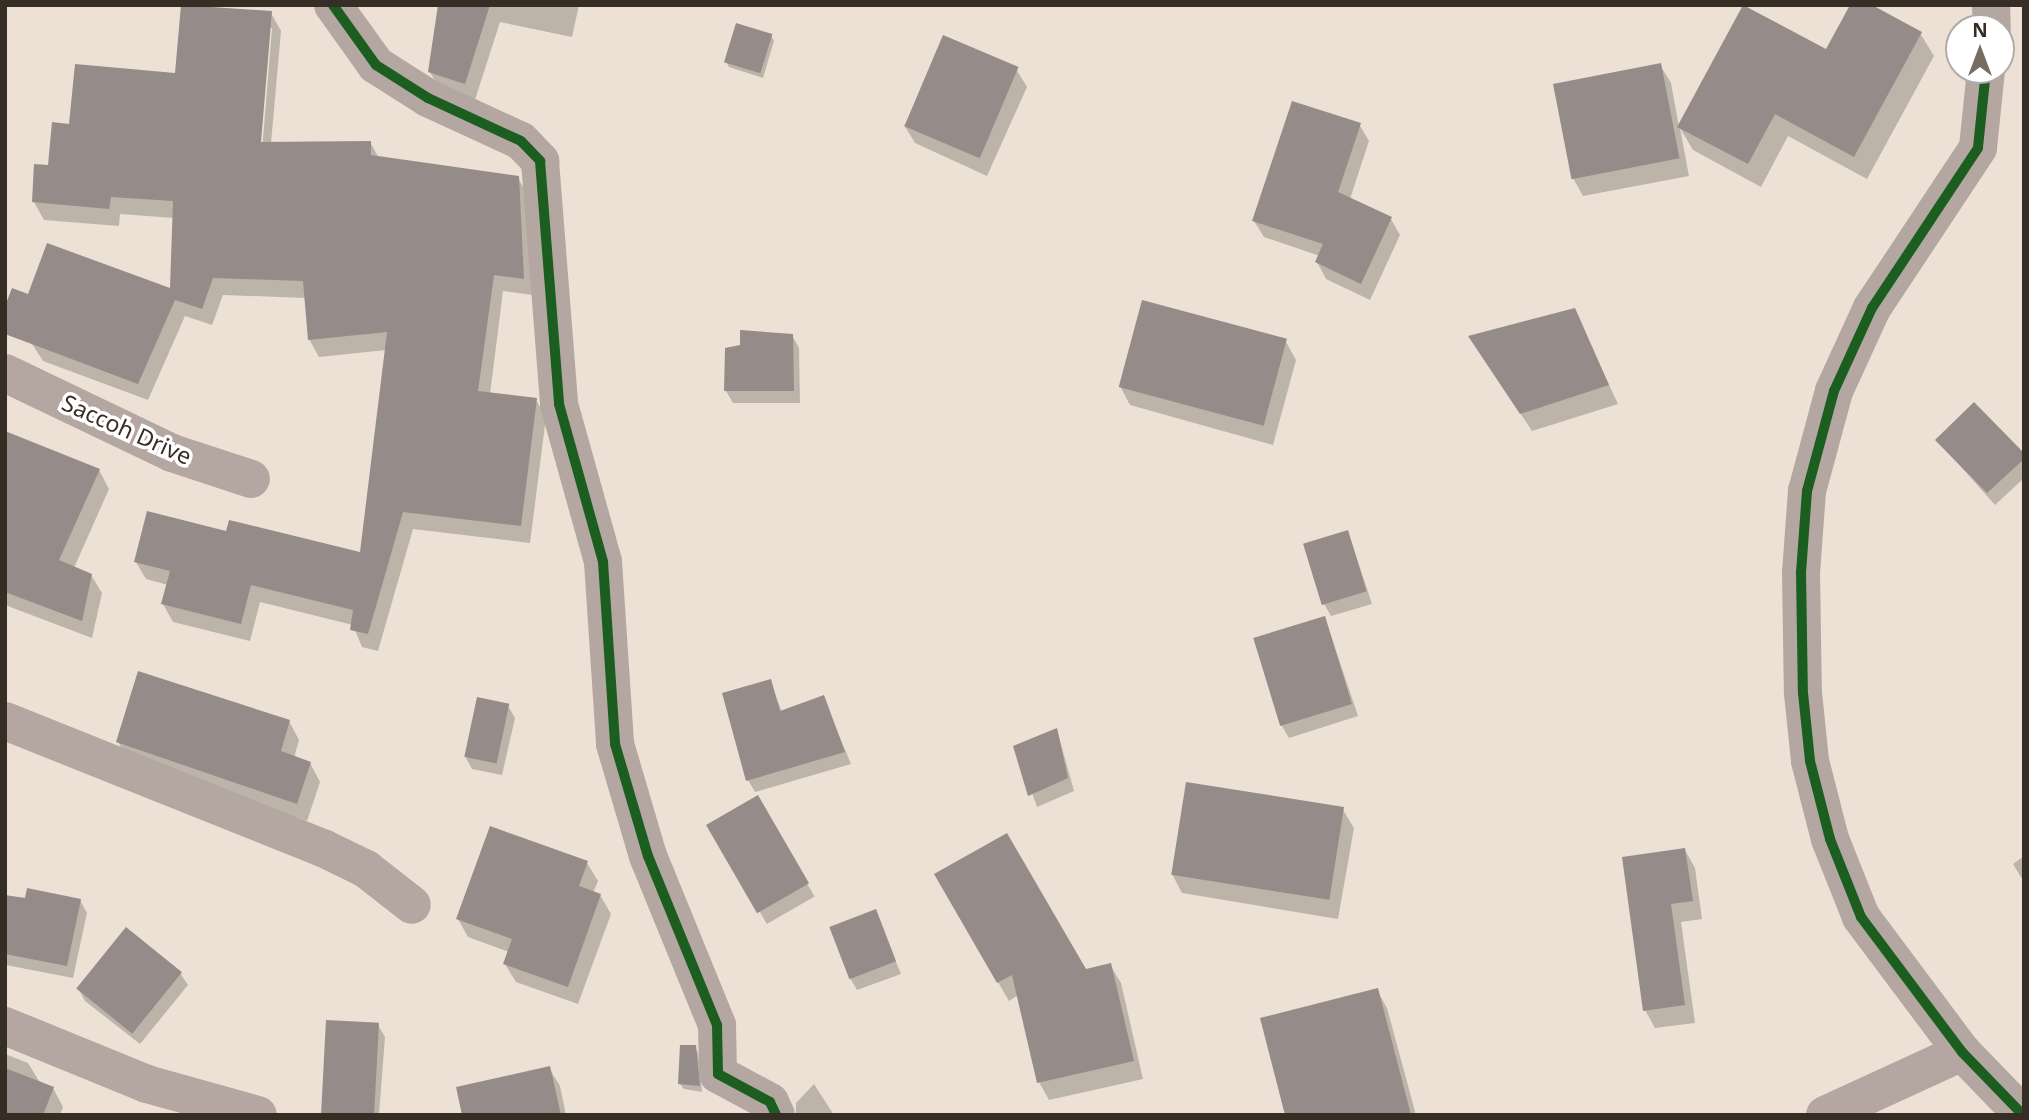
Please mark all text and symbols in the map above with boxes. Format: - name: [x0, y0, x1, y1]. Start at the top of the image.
- north arrow: [1945, 14, 2015, 84]
- text: N: [1972, 17, 1988, 43]
- street label: Saccoh Drive: [58, 388, 196, 470]

